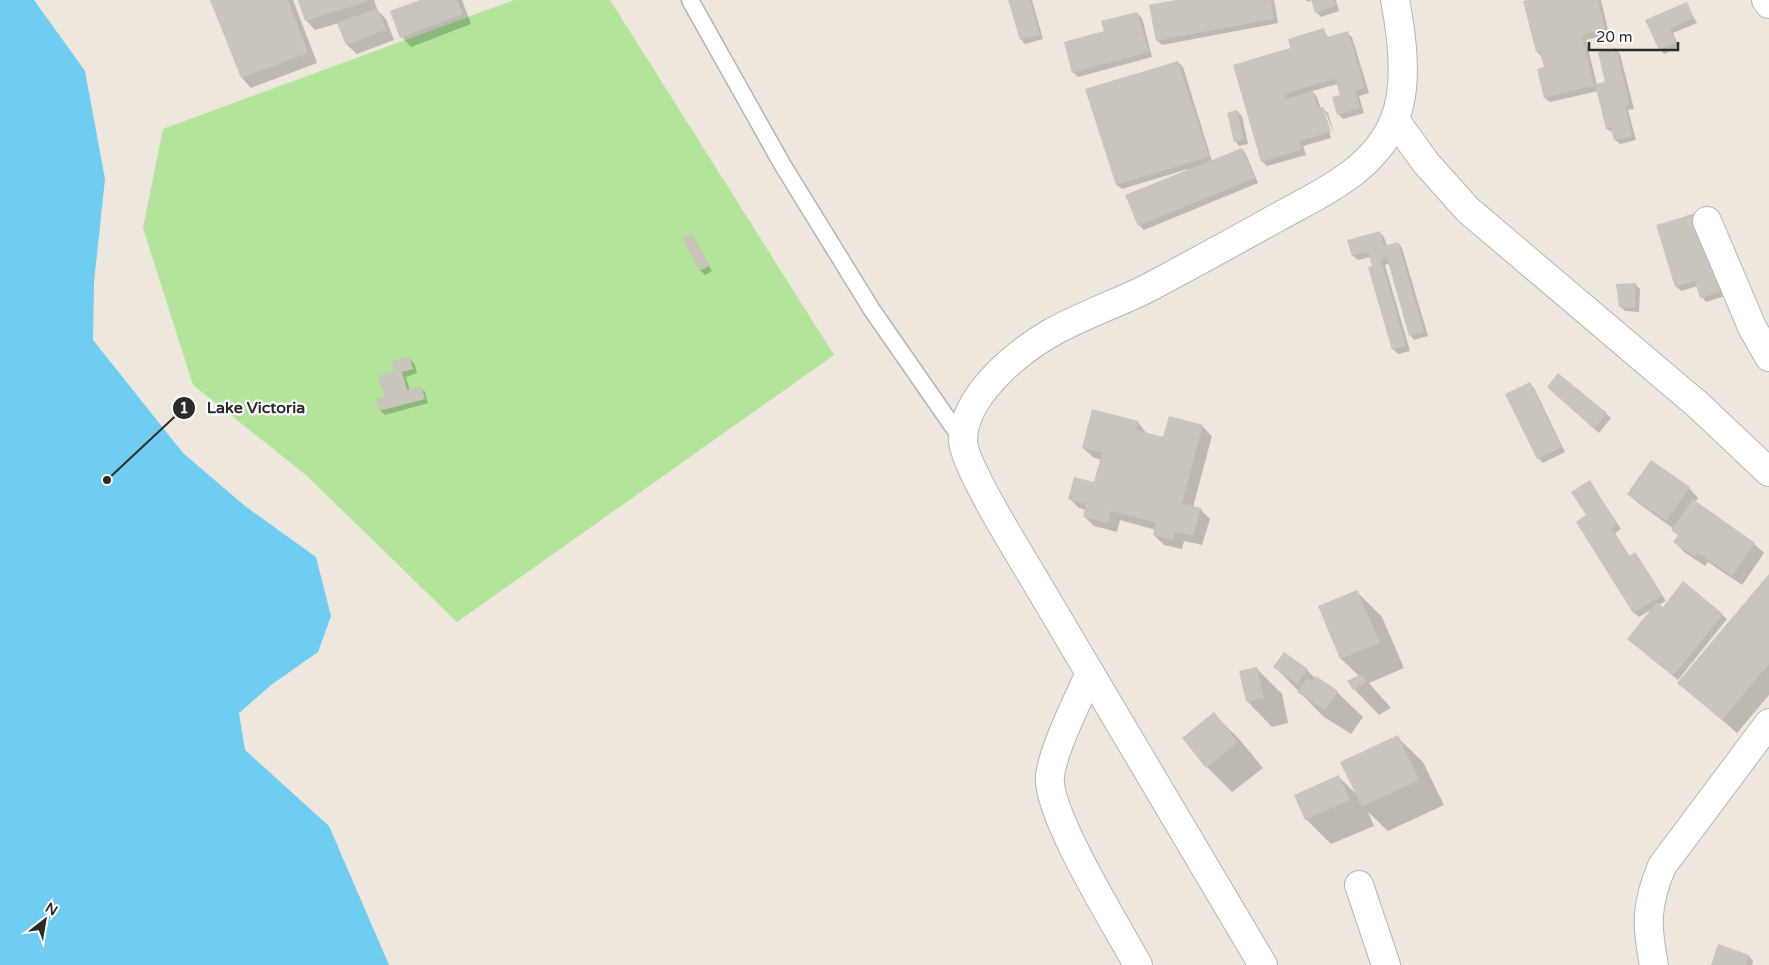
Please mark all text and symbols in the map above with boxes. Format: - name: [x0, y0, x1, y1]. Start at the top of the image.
- scale bar: [1589, 20, 1678, 52]
- text: 20 m: [1596, 28, 1633, 46]
- callout: Lake Victoria: [172, 392, 315, 423]
- text: Lake Victoria: [207, 398, 305, 418]
- text: 1: [179, 399, 189, 417]
- north arrow: [20, 895, 70, 945]
- text: N: [42, 899, 61, 919]

